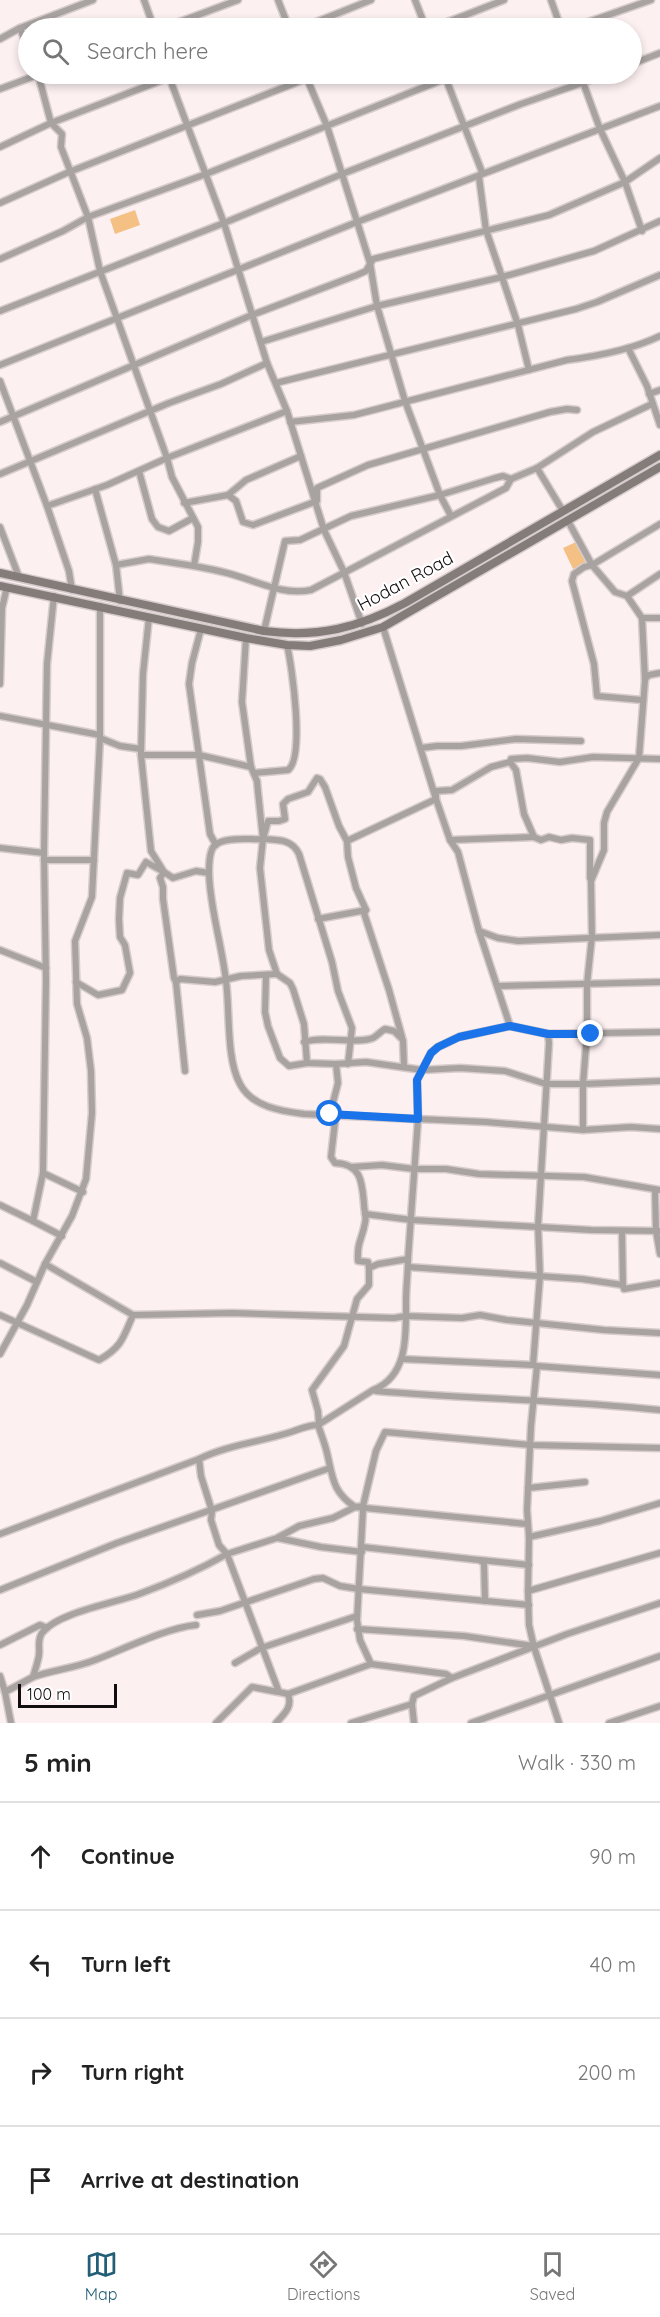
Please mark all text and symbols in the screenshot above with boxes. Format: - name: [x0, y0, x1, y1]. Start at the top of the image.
- search box: [18, 18, 642, 84]
- icon: search: [39, 35, 72, 68]
- text: Search here: [87, 37, 208, 65]
- street label: Hodan Road: [353, 546, 457, 616]
- route end: [577, 1020, 603, 1046]
- route start: [316, 1100, 342, 1126]
- scale bar: [18, 1681, 117, 1708]
- text: 100 m: [27, 1684, 71, 1704]
- text: 5 min: [24, 1746, 92, 1779]
- text: Walk · 330 m: [518, 1750, 636, 1775]
- icon: ahead: [24, 1840, 57, 1873]
- text: Continue: [81, 1842, 175, 1870]
- text: 90 m: [589, 1844, 636, 1869]
- icon: left: [24, 1948, 57, 1981]
- text: Turn left: [81, 1950, 171, 1978]
- text: 40 m: [590, 1952, 636, 1977]
- icon: right: [24, 2056, 57, 2089]
- text: Turn right: [81, 2058, 185, 2086]
- text: 200 m: [577, 2060, 636, 2085]
- icon: arrive: [24, 2164, 57, 2197]
- text: Arrive at destination: [81, 2166, 299, 2194]
- tab: Map: [85, 2248, 118, 2304]
- tab: Directions: [287, 2248, 360, 2304]
- tab: Saved: [530, 2248, 575, 2304]

